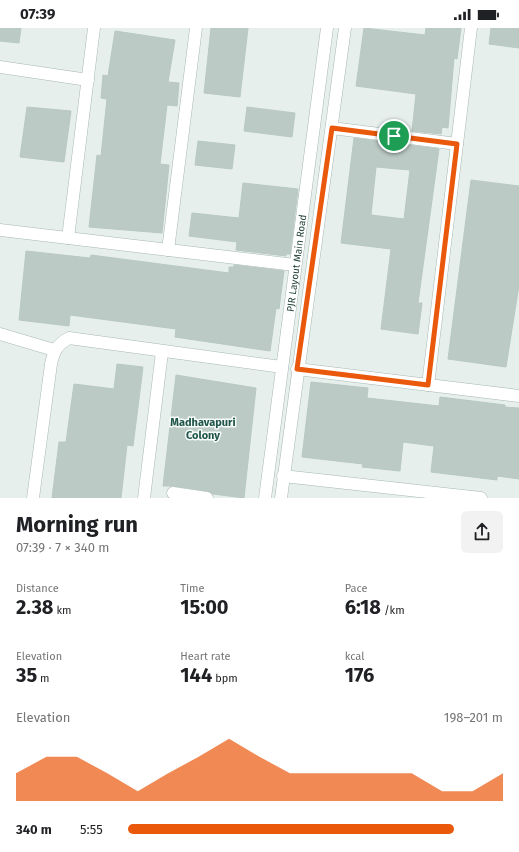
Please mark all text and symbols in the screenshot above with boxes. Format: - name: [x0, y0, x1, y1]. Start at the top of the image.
- text: 07:39: [20, 5, 55, 23]
- pin: [377, 119, 411, 153]
- icon: arrive: [383, 125, 405, 147]
- street label: PJR Layout Main Road: [285, 214, 309, 313]
- district label: Madhavapuri Colony: [170, 416, 236, 442]
- text: Morning run: [16, 511, 138, 538]
- button: share: [461, 511, 503, 553]
- text: 07:39 · 7 × 340 m: [16, 540, 110, 555]
- text: Distance: [16, 582, 59, 595]
- text: Time: [180, 582, 205, 595]
- text: Pace: [345, 582, 367, 595]
- text: 2.38: [16, 595, 53, 619]
- text: 15:00: [180, 595, 229, 619]
- text: 6:18: [345, 595, 381, 619]
- text: km: [53, 604, 71, 617]
- text: /km: [381, 604, 405, 617]
- text: Elevation: [16, 650, 62, 663]
- text: Heart rate: [180, 650, 230, 663]
- text: kcal: [345, 650, 364, 663]
- text: 35: [16, 663, 37, 687]
- text: 144: [180, 663, 212, 687]
- text: 176: [345, 663, 374, 687]
- text: m: [37, 672, 49, 685]
- text: bpm: [212, 672, 238, 685]
- text: Elevation: [16, 710, 70, 725]
- text: 198–201 m: [444, 710, 503, 725]
- text: 340 m: [16, 822, 52, 837]
- text: 5:55: [80, 822, 103, 837]

